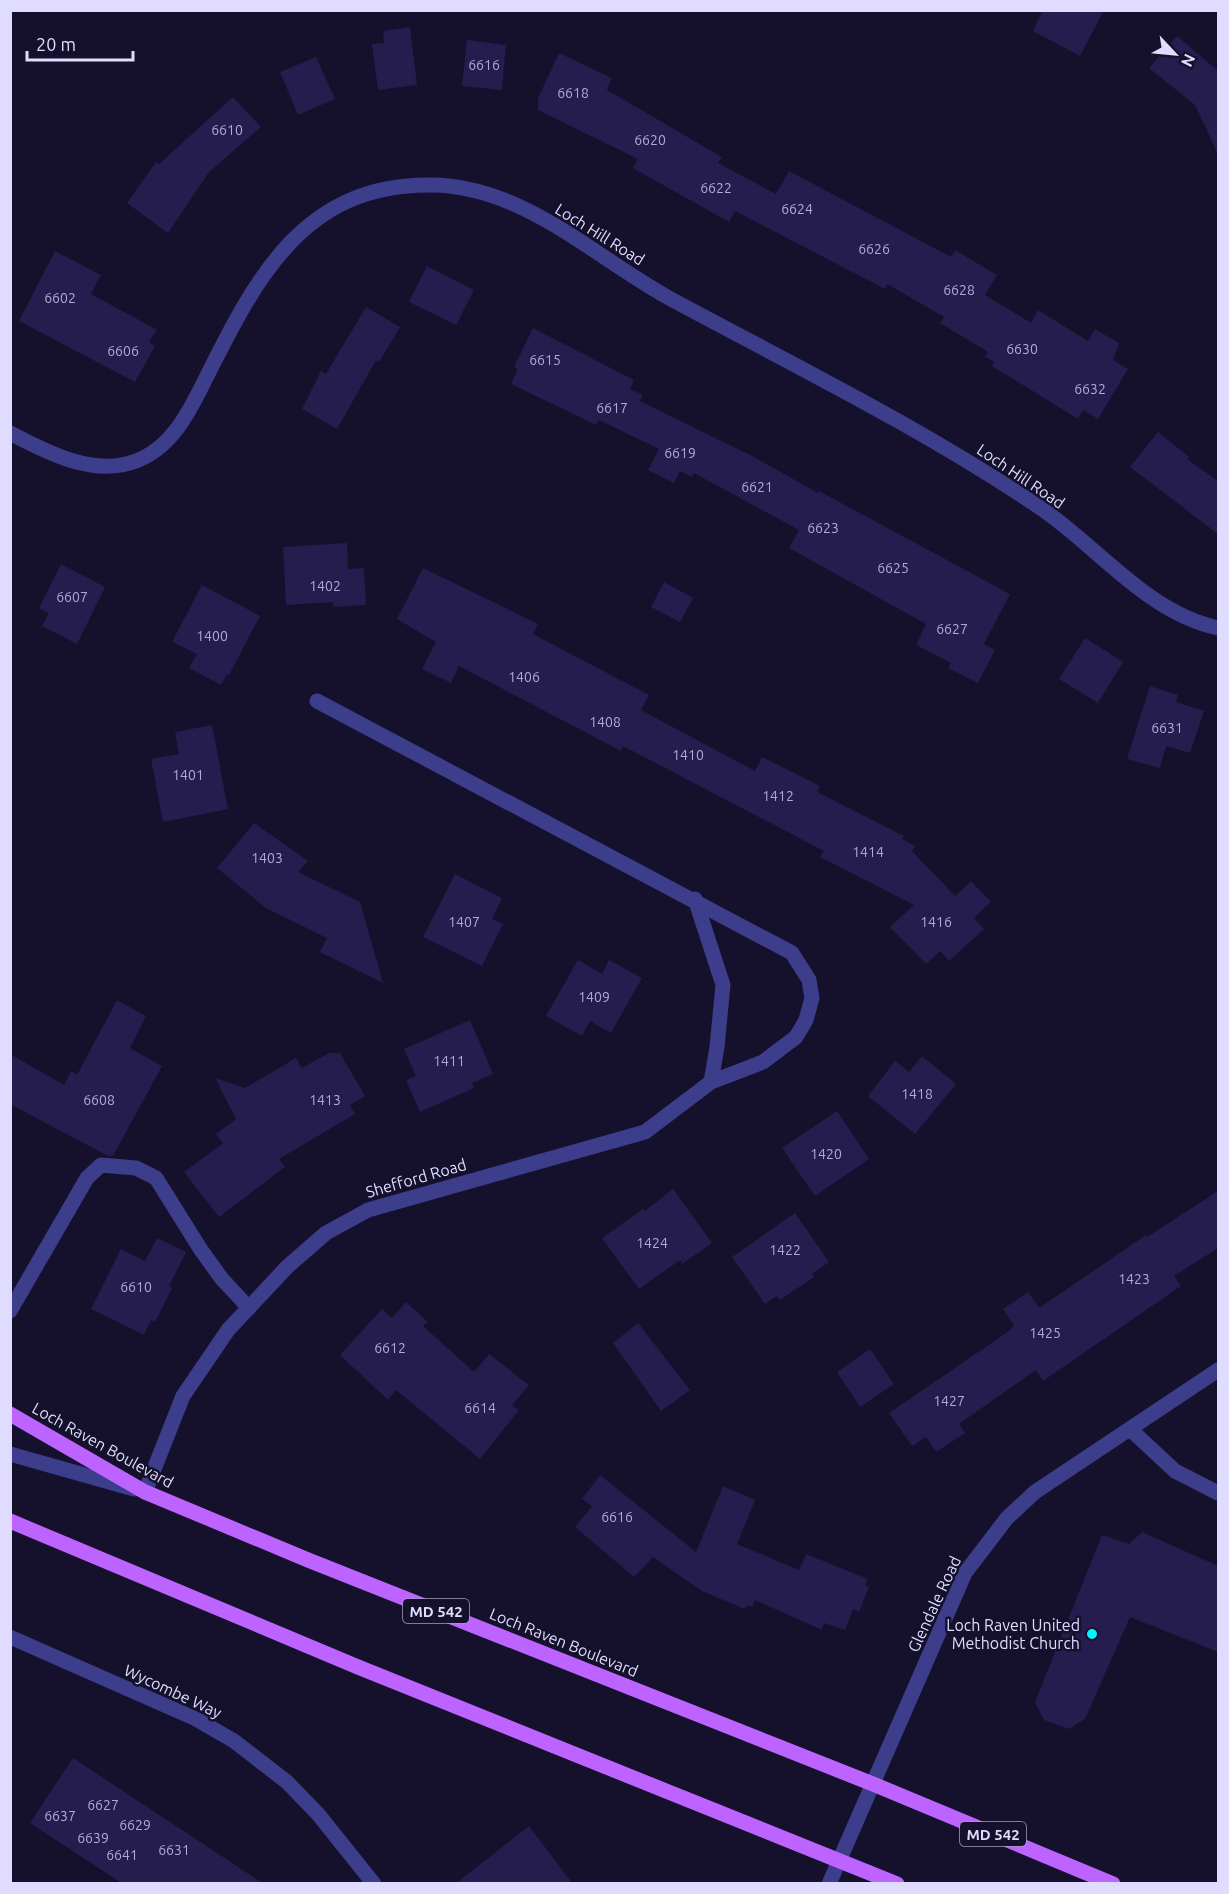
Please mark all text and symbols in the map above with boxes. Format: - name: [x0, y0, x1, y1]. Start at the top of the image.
- scale bar: [27, 24, 134, 62]
- north arrow: [1145, 24, 1205, 84]
- text: 20 m: [36, 34, 76, 54]
- text: N: [1178, 51, 1199, 70]
- house number: 6616: [468, 57, 500, 73]
- house number: 6618: [557, 85, 589, 101]
- house number: 6610: [211, 122, 243, 138]
- house number: 6620: [634, 132, 666, 148]
- house number: 6622: [700, 180, 732, 196]
- street label: Loch Hill Road: [552, 199, 648, 269]
- house number: 6624: [781, 201, 813, 217]
- house number: 6626: [858, 241, 890, 257]
- house number: 6628: [943, 282, 975, 298]
- house number: 6602: [44, 290, 76, 306]
- house number: 6630: [1006, 341, 1038, 357]
- house number: 6606: [107, 343, 139, 359]
- house number: 6615: [529, 352, 561, 368]
- house number: 6632: [1074, 381, 1106, 397]
- house number: 6617: [596, 400, 628, 416]
- street label: Loch Hill Road: [974, 440, 1068, 512]
- house number: 6619: [664, 445, 696, 461]
- house number: 6621: [741, 479, 773, 495]
- house number: 6623: [807, 520, 839, 536]
- house number: 6625: [877, 560, 909, 576]
- house number: 1402: [309, 578, 341, 594]
- house number: 6607: [56, 589, 88, 605]
- house number: 6627: [936, 621, 968, 637]
- house number: 1400: [196, 628, 228, 644]
- house number: 1406: [508, 669, 540, 685]
- house number: 1408: [589, 714, 621, 730]
- house number: 6631: [1151, 720, 1183, 736]
- house number: 1410: [672, 747, 704, 763]
- house number: 1401: [172, 767, 204, 783]
- house number: 1412: [762, 788, 794, 804]
- house number: 1414: [852, 844, 884, 860]
- house number: 1403: [251, 850, 283, 866]
- house number: 1407: [448, 914, 480, 930]
- house number: 1416: [920, 914, 952, 930]
- house number: 1409: [578, 989, 610, 1005]
- house number: 1411: [433, 1053, 465, 1069]
- house number: 1418: [901, 1086, 933, 1102]
- house number: 6608: [83, 1092, 115, 1108]
- house number: 1413: [309, 1092, 341, 1108]
- house number: 1420: [810, 1146, 842, 1162]
- street label: Shefford Road: [364, 1155, 468, 1201]
- house number: 1424: [636, 1235, 668, 1251]
- house number: 1422: [769, 1242, 801, 1258]
- house number: 1423: [1118, 1271, 1150, 1287]
- house number: 6610: [120, 1279, 152, 1295]
- house number: 1425: [1029, 1325, 1061, 1341]
- house number: 6612: [374, 1340, 406, 1356]
- house number: 1427: [933, 1393, 965, 1409]
- street label: Loch Raven Boulevard: [29, 1399, 177, 1491]
- house number: 6614: [464, 1400, 496, 1416]
- house number: 6616: [601, 1509, 633, 1525]
- street label: Glendale Road: [904, 1553, 964, 1655]
- road number: MD 542: [403, 1599, 469, 1623]
- street label: Loch Raven Boulevard: [487, 1604, 641, 1680]
- place label: Loch Raven United Methodist Church: [946, 1616, 1080, 1652]
- marker: Loch Raven United Methodist Church: [1085, 1627, 1099, 1641]
- street label: Wycombe Way: [121, 1661, 225, 1722]
- house number: 6627: [87, 1797, 119, 1813]
- house number: 6637: [44, 1808, 76, 1824]
- house number: 6629: [119, 1817, 151, 1833]
- road number: MD 542: [960, 1822, 1026, 1846]
- house number: 6639: [77, 1830, 109, 1846]
- house number: 6631: [158, 1842, 190, 1858]
- house number: 6641: [106, 1847, 138, 1863]

